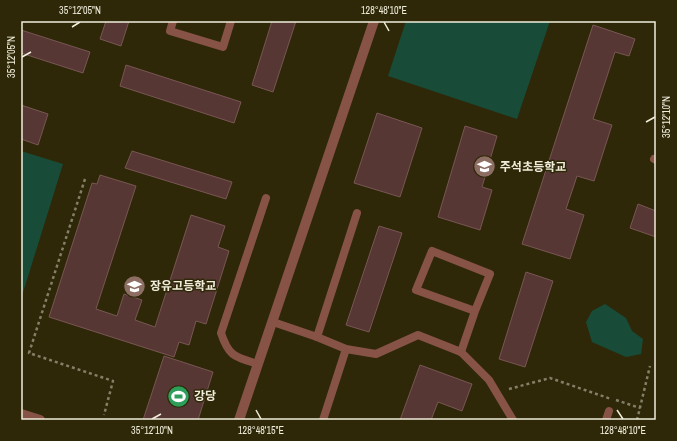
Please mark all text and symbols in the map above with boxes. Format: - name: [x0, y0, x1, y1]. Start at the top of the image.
- text: 35°12'05"N: [59, 4, 101, 17]
- text: 128°48'10"E: [361, 4, 407, 17]
- text: 35°12'05"N: [5, 36, 18, 78]
- text: 35°12'10"N: [660, 96, 673, 138]
- school or university icon: 주석초등학교: [472, 154, 498, 180]
- place label: 주석초등학교: [500, 159, 566, 175]
- school or university icon: 장유고등학교: [121, 273, 147, 299]
- place label: 장유고등학교: [150, 278, 216, 294]
- sports icon: 강당: [165, 383, 191, 409]
- place label: 강당: [194, 388, 216, 404]
- text: 35°12'10"N: [131, 424, 173, 437]
- text: 128°48'15"E: [238, 424, 284, 437]
- text: 128°48'10"E: [600, 424, 646, 437]

